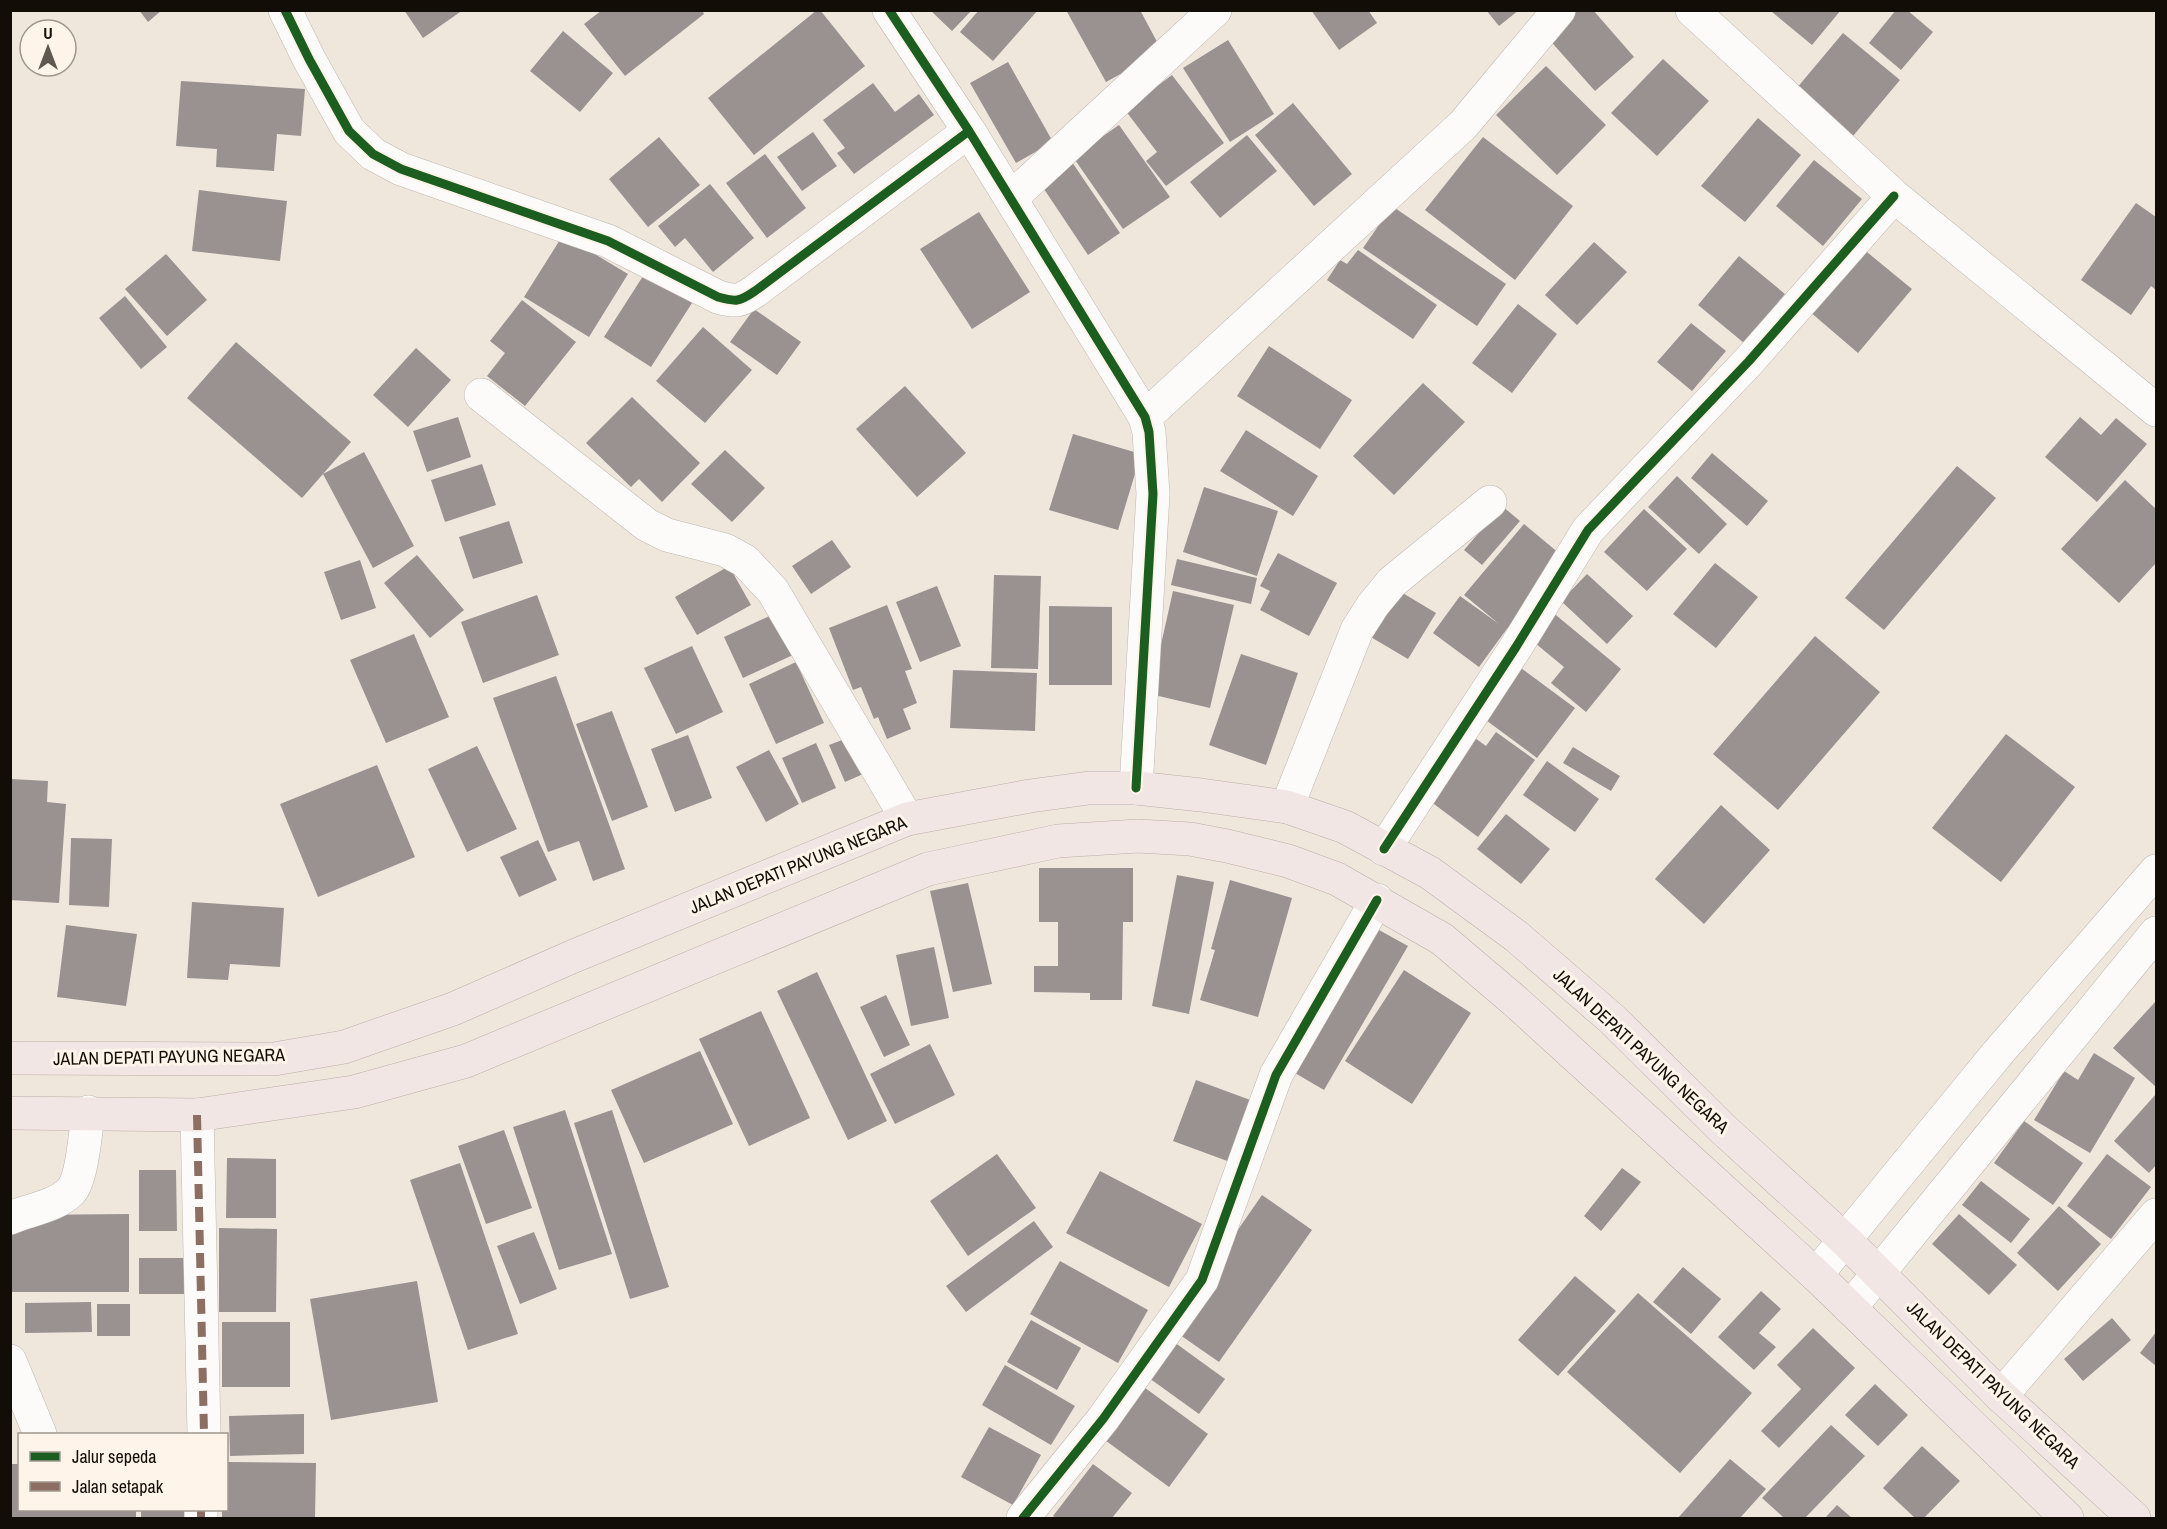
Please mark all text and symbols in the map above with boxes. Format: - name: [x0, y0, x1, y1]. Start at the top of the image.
- north arrow: [18, 18, 78, 78]
- text: U: [43, 22, 53, 44]
- street label: JALAN DEPATI PAYUNG NEGARA: [686, 809, 910, 920]
- street label: JALAN DEPATI PAYUNG NEGARA: [1548, 962, 1735, 1139]
- street label: JALAN DEPATI PAYUNG NEGARA: [53, 1042, 285, 1071]
- street label: JALAN DEPATI PAYUNG NEGARA: [1901, 1295, 2086, 1474]
- legend: [18, 1433, 228, 1511]
- text: Jalur sepeda: [72, 1444, 157, 1469]
- text: Jalan setapak: [72, 1474, 164, 1499]

